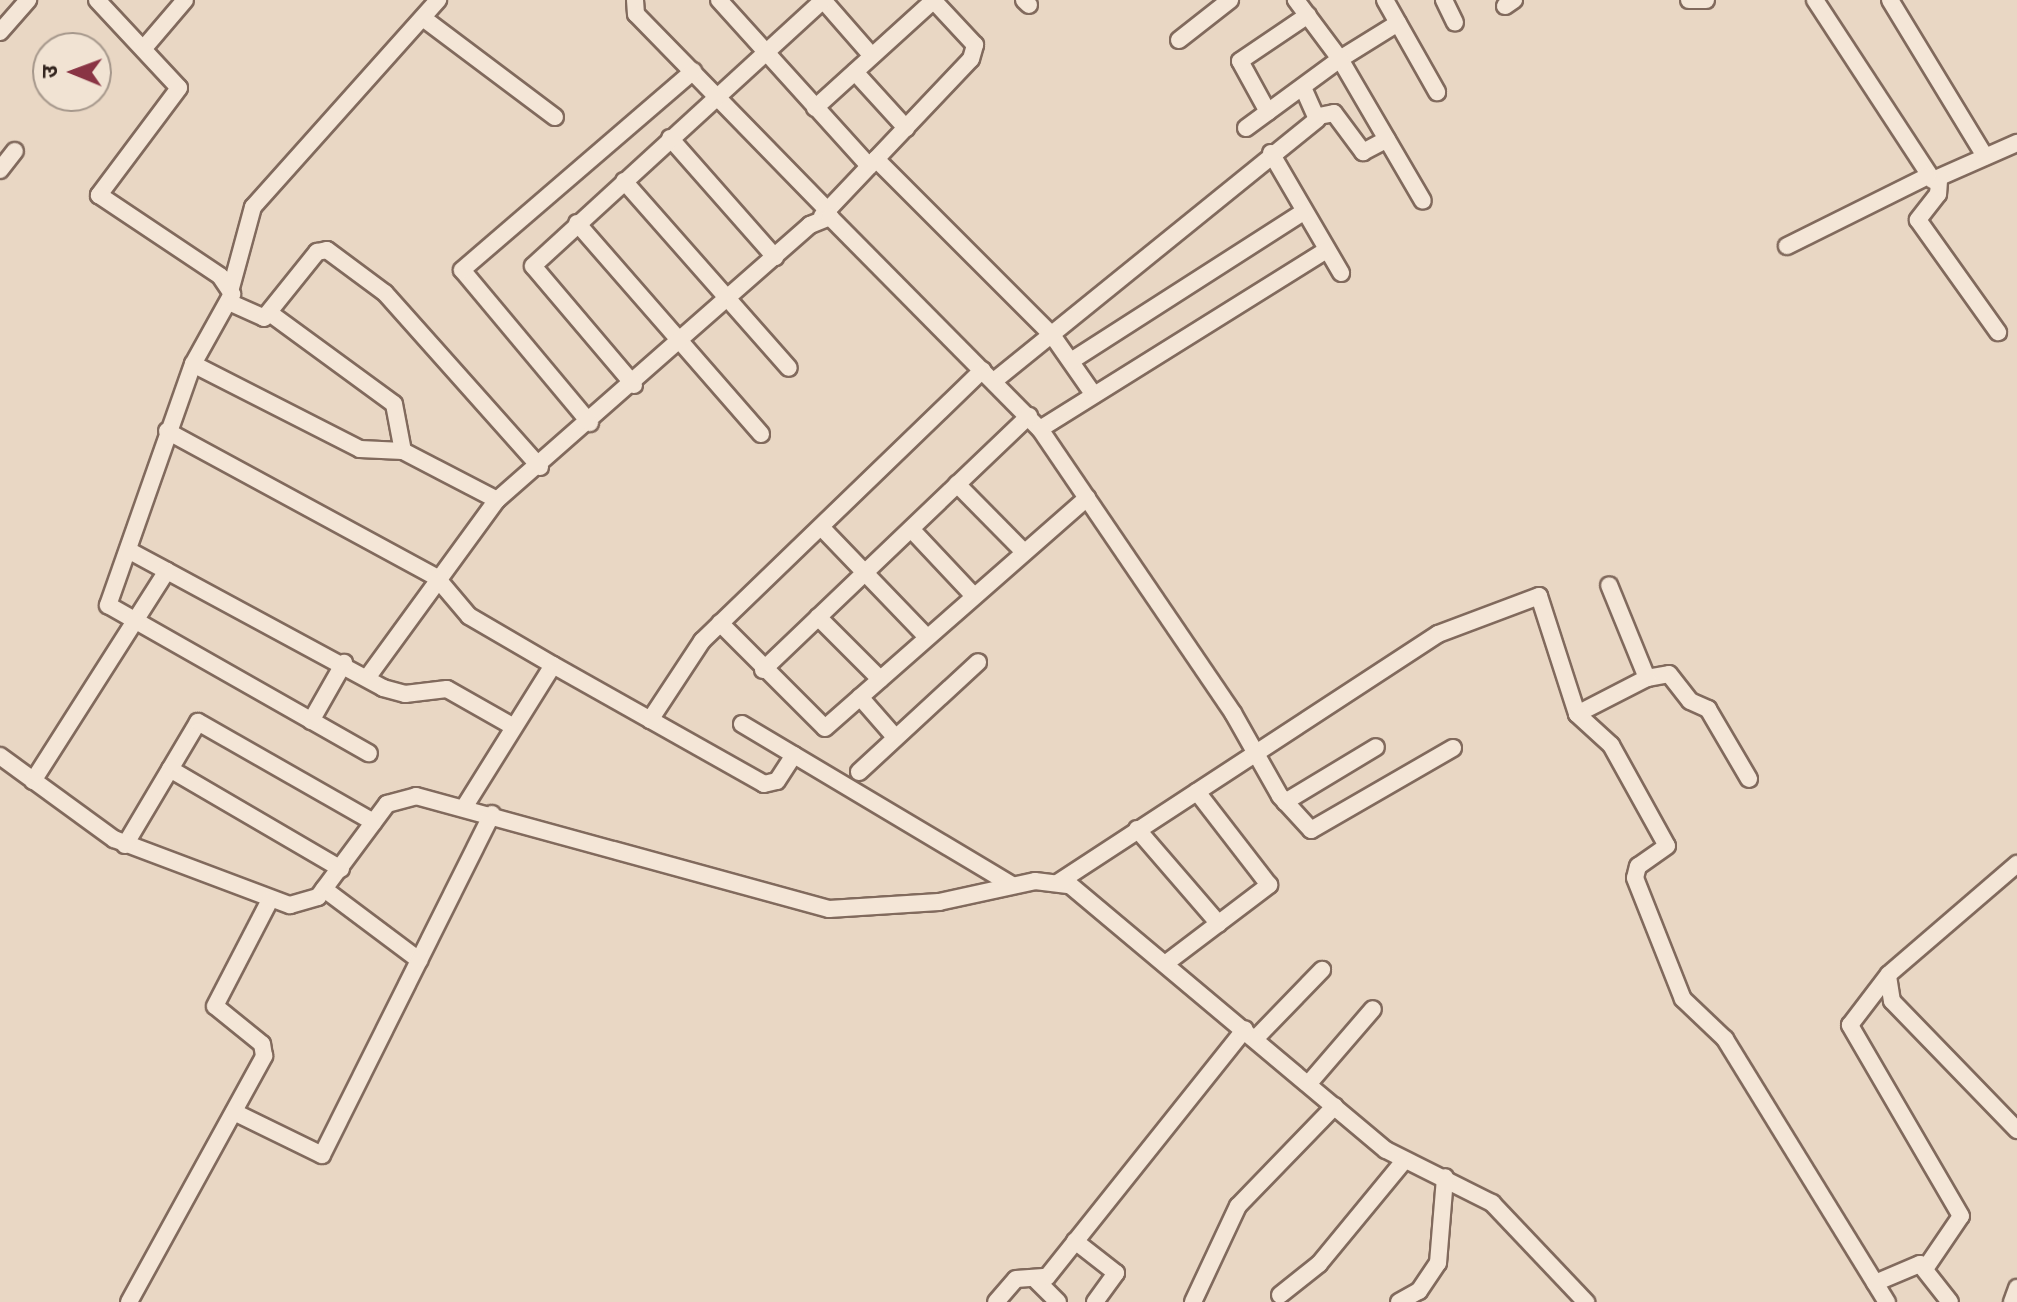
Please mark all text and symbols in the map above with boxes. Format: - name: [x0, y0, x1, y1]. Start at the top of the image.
- north arrow: [32, 32, 112, 112]
- text: उ: [37, 65, 62, 78]

